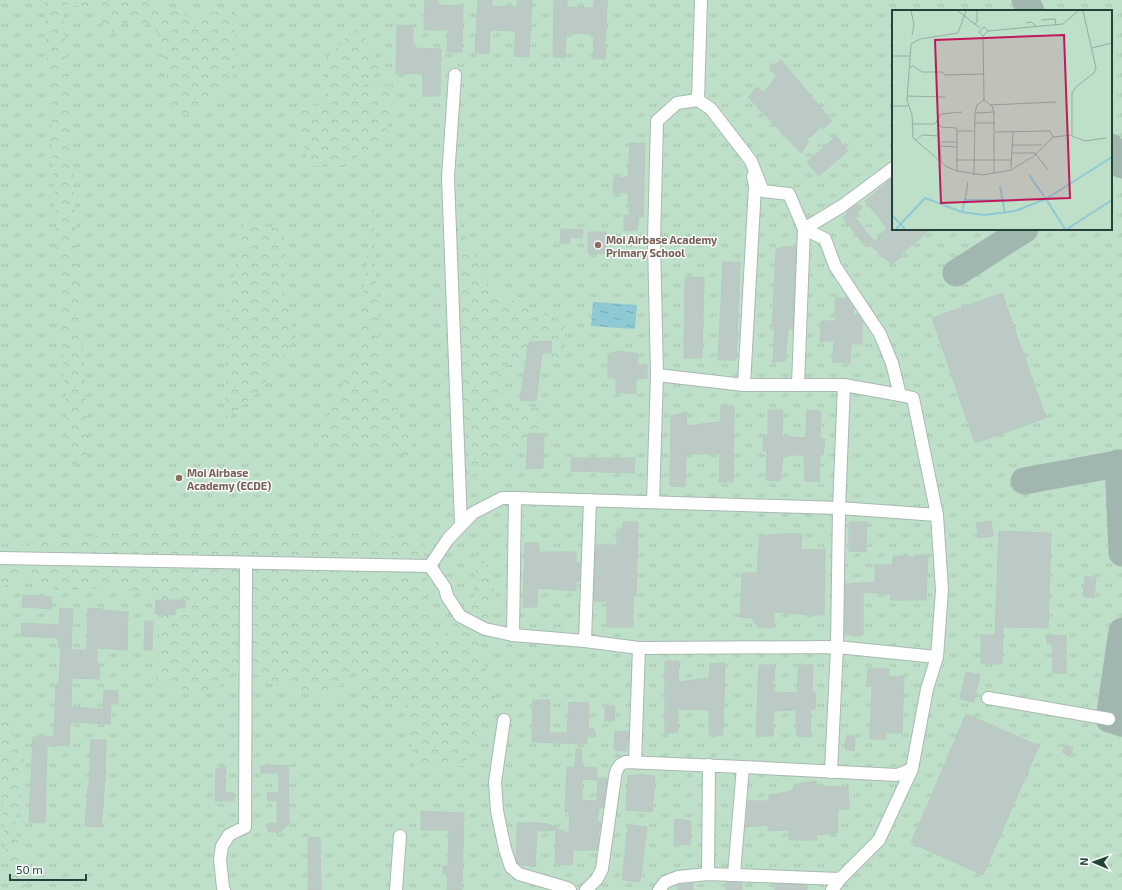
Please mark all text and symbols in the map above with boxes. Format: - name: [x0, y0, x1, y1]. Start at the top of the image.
- inset map: [892, 10, 1112, 230]
- place label: Moi Airbase Academy Primary School: [606, 233, 718, 260]
- marker: Moi Airbase Academy Primary School: [593, 240, 603, 250]
- place label: Moi Airbase Academy (ECDE): [187, 466, 271, 493]
- marker: Moi Airbase Academy (ECDE): [174, 473, 184, 483]
- north arrow: [1074, 842, 1114, 882]
- scale bar: [10, 856, 86, 882]
- text: N: [1077, 857, 1090, 866]
- text: 50 m: [16, 862, 43, 876]

